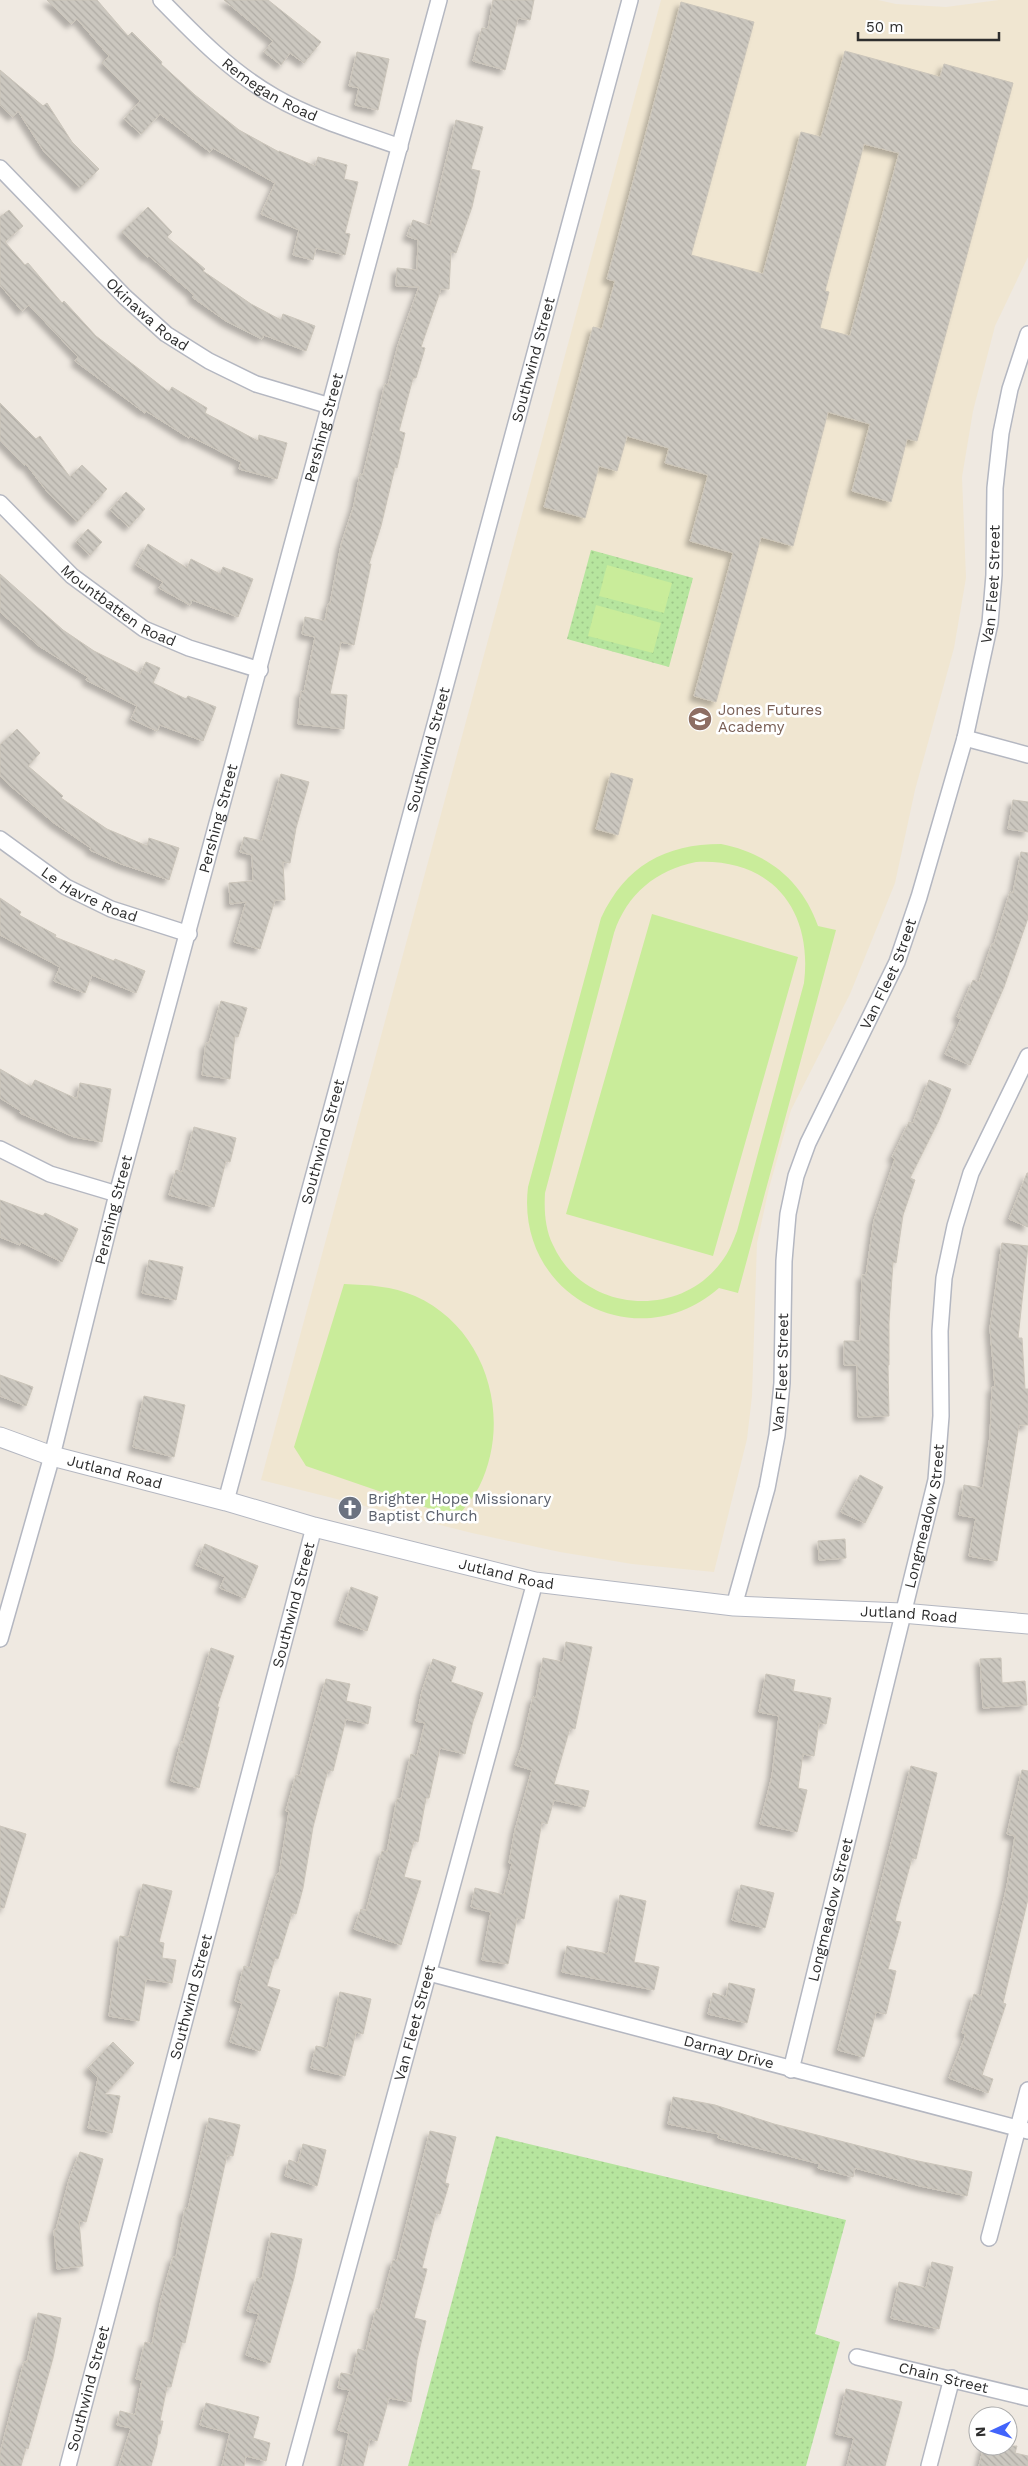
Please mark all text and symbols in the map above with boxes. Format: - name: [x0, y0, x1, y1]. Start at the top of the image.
- scale bar: [858, 10, 999, 42]
- text: 50 m: [866, 18, 903, 36]
- street label: Remegan Road: [218, 54, 320, 125]
- street label: Okinawa Road: [102, 274, 192, 355]
- street label: Southwind Street: [508, 294, 559, 424]
- street label: Pershing Street: [300, 370, 347, 484]
- street label: Van Fleet Street: [977, 524, 1004, 645]
- street label: Mountbatten Road: [57, 561, 179, 650]
- street label: Southwind Street: [403, 684, 454, 814]
- place label: Jones Futures Academy: [718, 701, 822, 736]
- school or university icon: Jones Futures Academy: [687, 706, 713, 732]
- street label: Pershing Street: [195, 761, 242, 875]
- street label: Le Havre Road: [38, 863, 140, 926]
- street label: Van Fleet Street: [856, 916, 920, 1033]
- street label: Southwind Street: [297, 1077, 348, 1206]
- street label: Pershing Street: [91, 1152, 136, 1266]
- street label: Van Fleet Street: [768, 1312, 792, 1433]
- street label: Longmeadow Street: [901, 1443, 948, 1590]
- street label: Jutland Road: [65, 1451, 164, 1493]
- place label: Brighter Hope Missionary Baptist Church: [368, 1490, 551, 1525]
- church icon: Brighter Hope Missionary Baptist Church: [337, 1495, 363, 1521]
- street label: Southwind Street: [269, 1540, 319, 1670]
- street label: Jutland Road: [457, 1554, 555, 1593]
- street label: Jutland Road: [860, 1602, 958, 1627]
- street label: Longmeadow Street: [804, 1835, 857, 1983]
- street label: Southwind Street: [166, 1932, 216, 2061]
- street label: Van Fleet Street: [390, 1963, 439, 2083]
- street label: Darnay Drive: [682, 2032, 776, 2073]
- street label: Southwind Street: [63, 2323, 113, 2453]
- street label: Chain Street: [897, 2358, 991, 2397]
- north arrow: [968, 2406, 1018, 2456]
- text: N: [972, 2426, 988, 2438]

